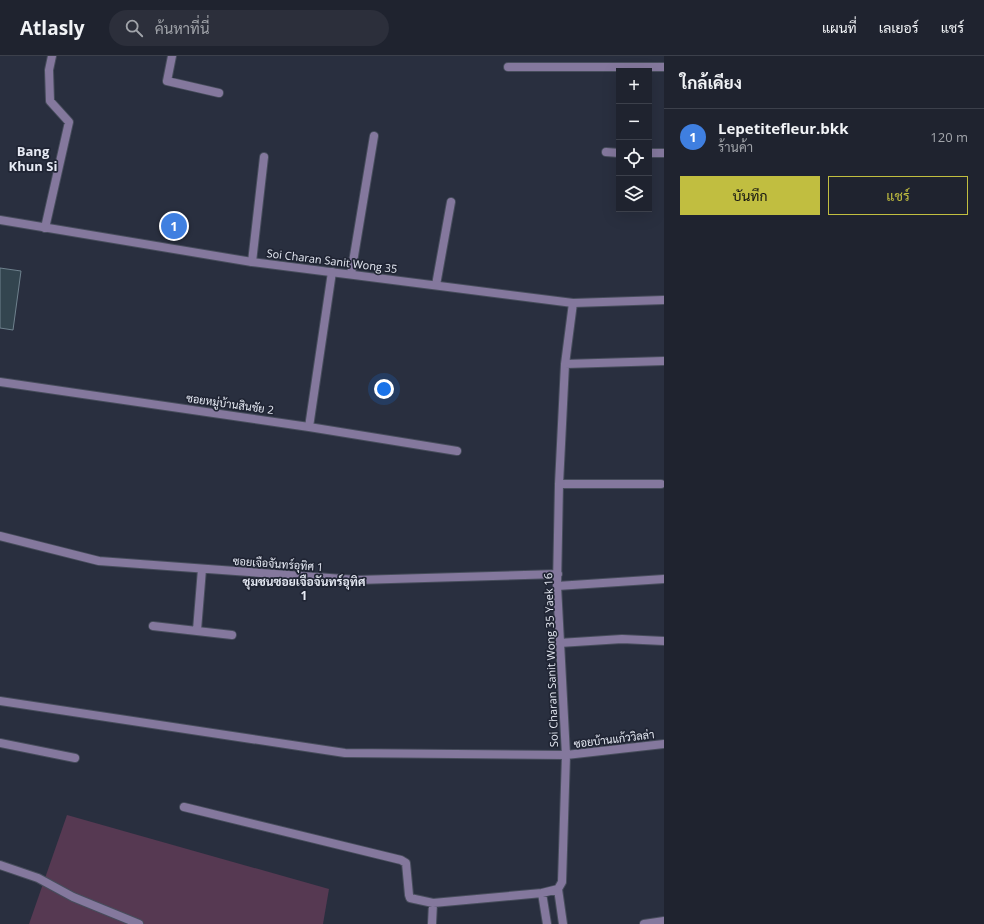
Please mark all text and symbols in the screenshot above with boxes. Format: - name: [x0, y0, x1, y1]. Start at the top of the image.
- search box: [109, 10, 389, 46]
- text: Atlasly: [20, 15, 85, 41]
- icon: search: [123, 17, 145, 39]
- text: ค้นหาที่นี่: [155, 18, 210, 38]
- text: แผนที่: [822, 18, 857, 37]
- text: เลเยอร์: [879, 18, 919, 37]
- text: แชร์: [941, 18, 964, 37]
- map controls: [616, 68, 652, 212]
- button: +: [616, 68, 652, 104]
- text: ใกล้เคียง: [680, 71, 742, 94]
- button: −: [616, 104, 652, 140]
- text: Lepetitefleur.bkk: [718, 118, 848, 138]
- text: 1: [689, 128, 697, 146]
- text: 120 m: [930, 128, 968, 146]
- text: ร้านค้า: [718, 138, 753, 156]
- button: locate: [616, 140, 652, 176]
- district label: Bang Khun Si: [9, 142, 57, 175]
- button: layers: [616, 176, 652, 212]
- button: บันทึก: [680, 176, 820, 215]
- button: แชร์: [828, 176, 968, 215]
- pin: 1: [161, 211, 187, 241]
- street label: Soi Charan Sanit Wong 35: [266, 245, 398, 276]
- your location: [374, 379, 394, 399]
- street label: ซอยหมู่บ้านสินชัย 2: [185, 390, 275, 418]
- street label: ซอยเจือจันทร์อุทิศ 1: [232, 553, 324, 576]
- district label: ชุมชนซอยเจือจันทร์อุทิศ 1: [243, 573, 366, 604]
- street label: Soi Charan Sanit Wong 35 Yaek 16: [540, 573, 561, 747]
- street label: ซอยบ้านแก้ววิลล่า: [573, 726, 655, 751]

